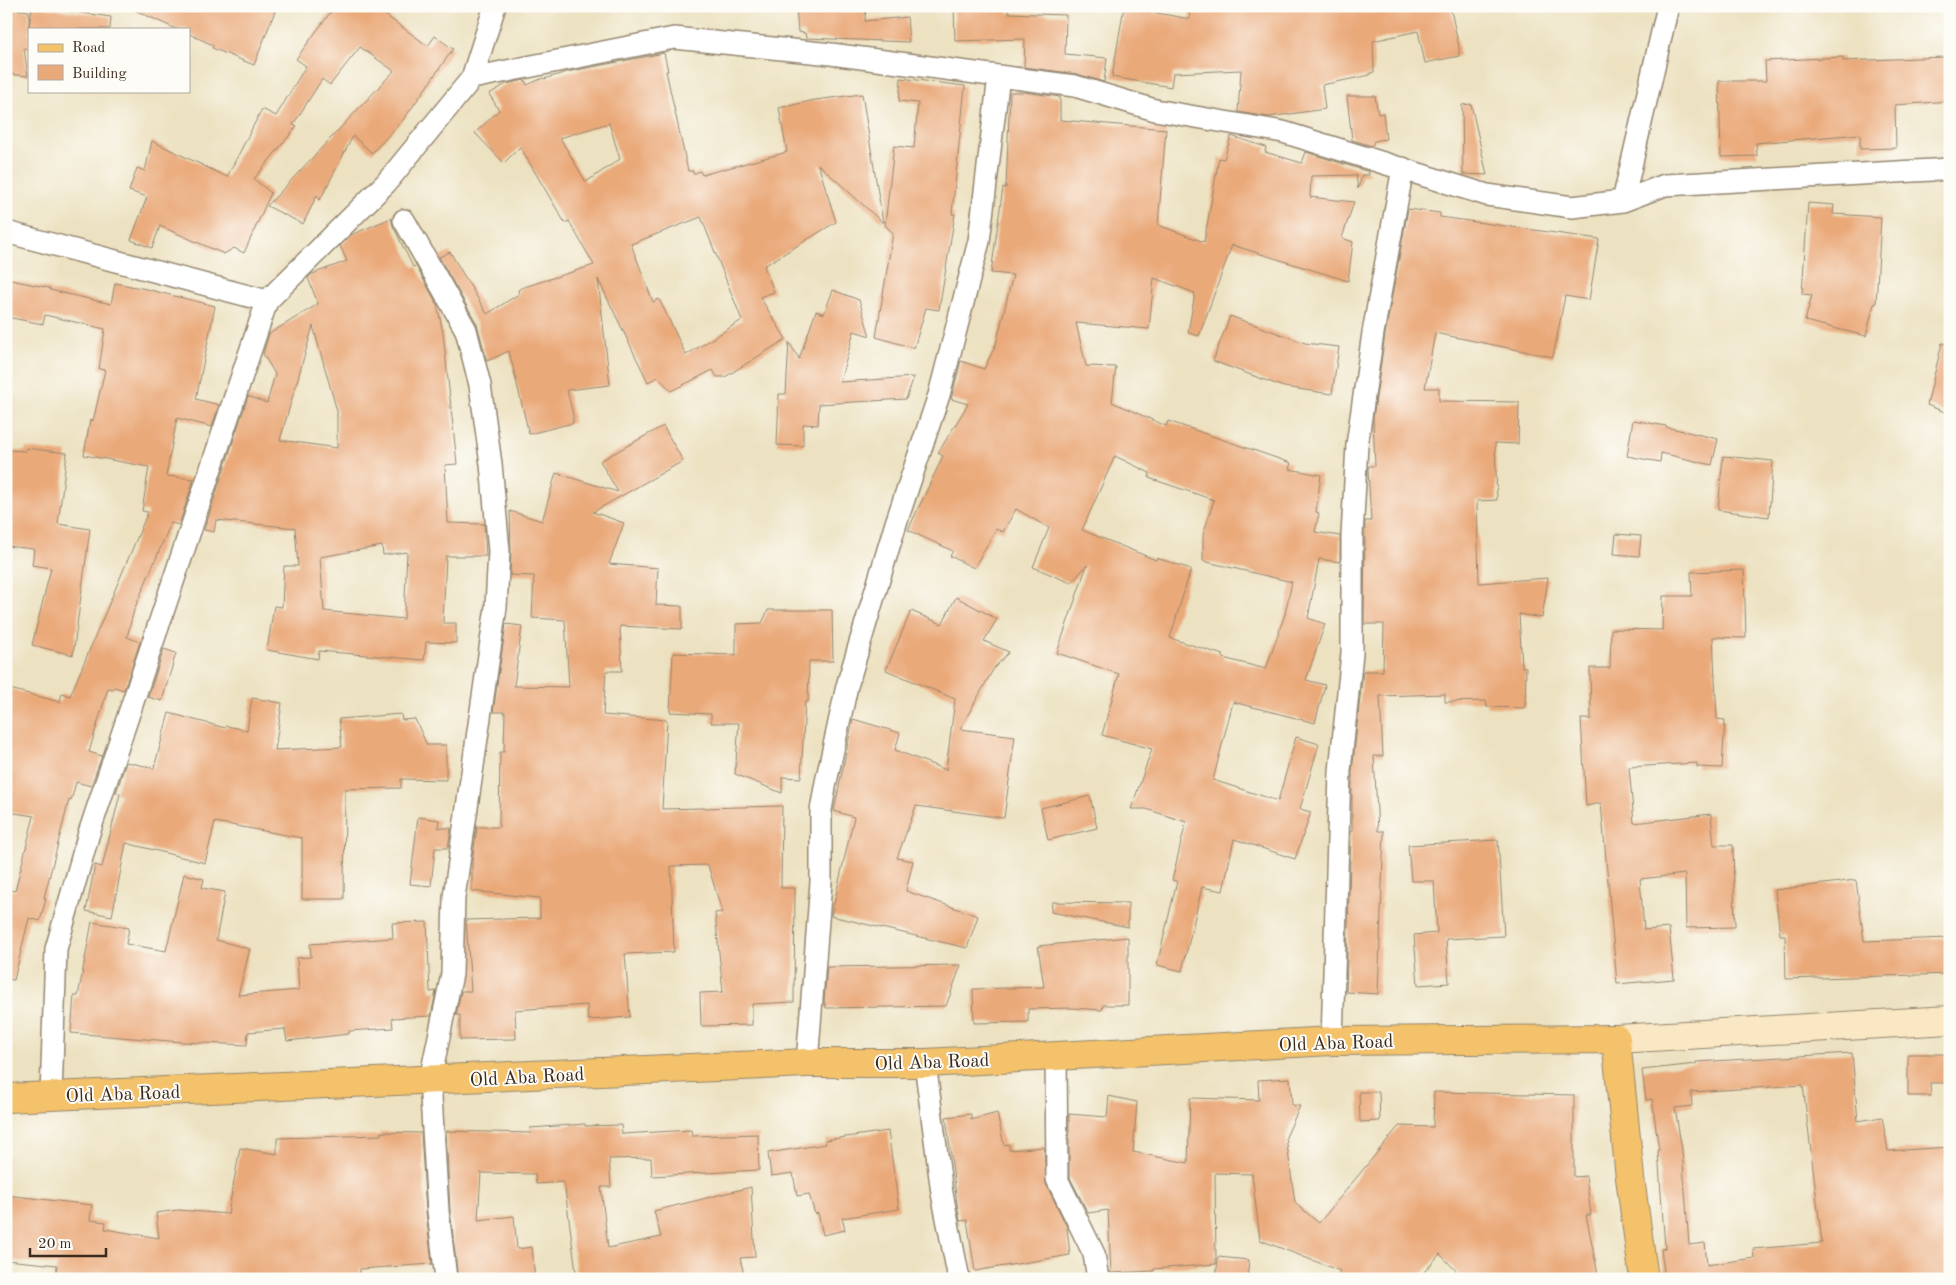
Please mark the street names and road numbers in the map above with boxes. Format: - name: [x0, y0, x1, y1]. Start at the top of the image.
- street label: Old Aba Road: [1278, 1033, 1394, 1056]
- street label: Old Aba Road: [874, 1052, 990, 1075]
- street label: Old Aba Road: [469, 1066, 585, 1091]
- street label: Old Aba Road: [65, 1084, 181, 1107]

